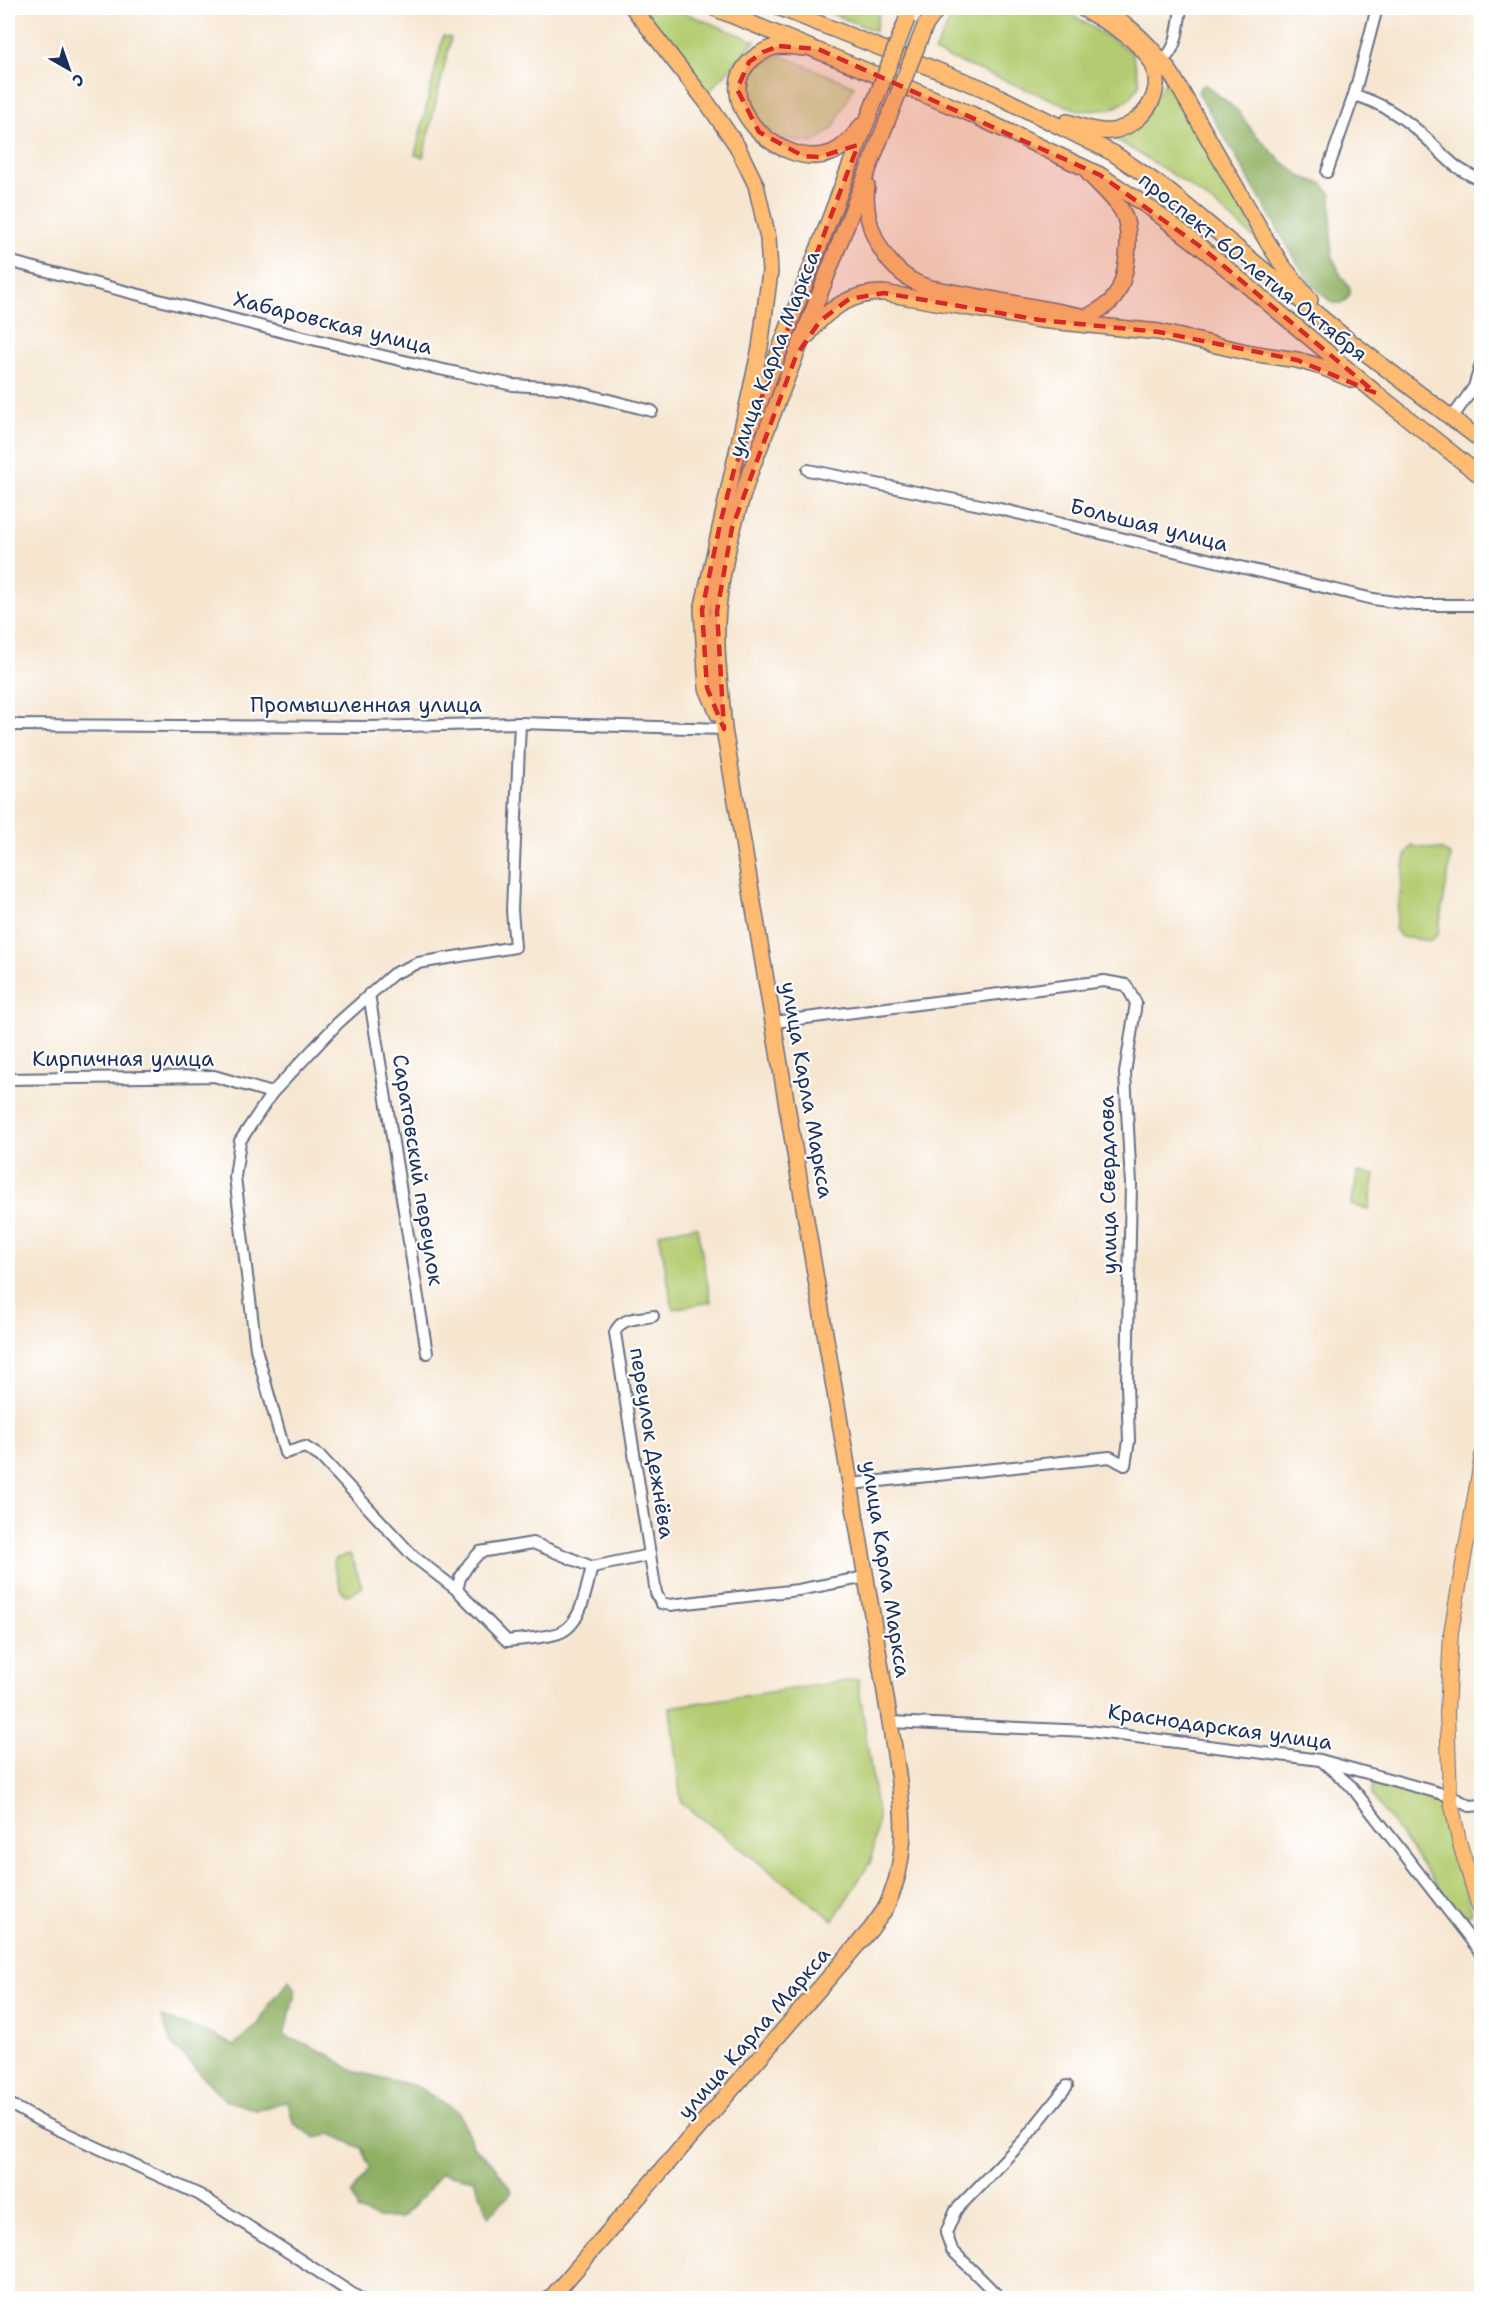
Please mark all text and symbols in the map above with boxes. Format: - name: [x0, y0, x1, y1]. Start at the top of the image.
- north arrow: [39, 39, 99, 99]
- text: С: [68, 69, 89, 91]
- street label: проспект 60-летия Октября: [1133, 166, 1373, 368]
- street label: улица Карла Маркса: [722, 246, 826, 462]
- street label: Хабаровская улица: [231, 285, 435, 361]
- street label: Большая улица: [1067, 492, 1231, 558]
- street label: Промышленная улица: [250, 691, 482, 719]
- street label: улица Карла Маркса: [774, 979, 840, 1201]
- street label: Кирпичная улица: [32, 1045, 214, 1073]
- street label: Саратовский переулок: [386, 1052, 450, 1288]
- street label: улица Свердлова: [1092, 1095, 1124, 1275]
- street label: переулок Дежнёва: [623, 1345, 681, 1541]
- street label: улица Карла Маркса: [855, 1458, 917, 1680]
- street label: Краснодарская улица: [1106, 1697, 1334, 1757]
- street label: улица Карла Маркса: [671, 1941, 837, 2125]

